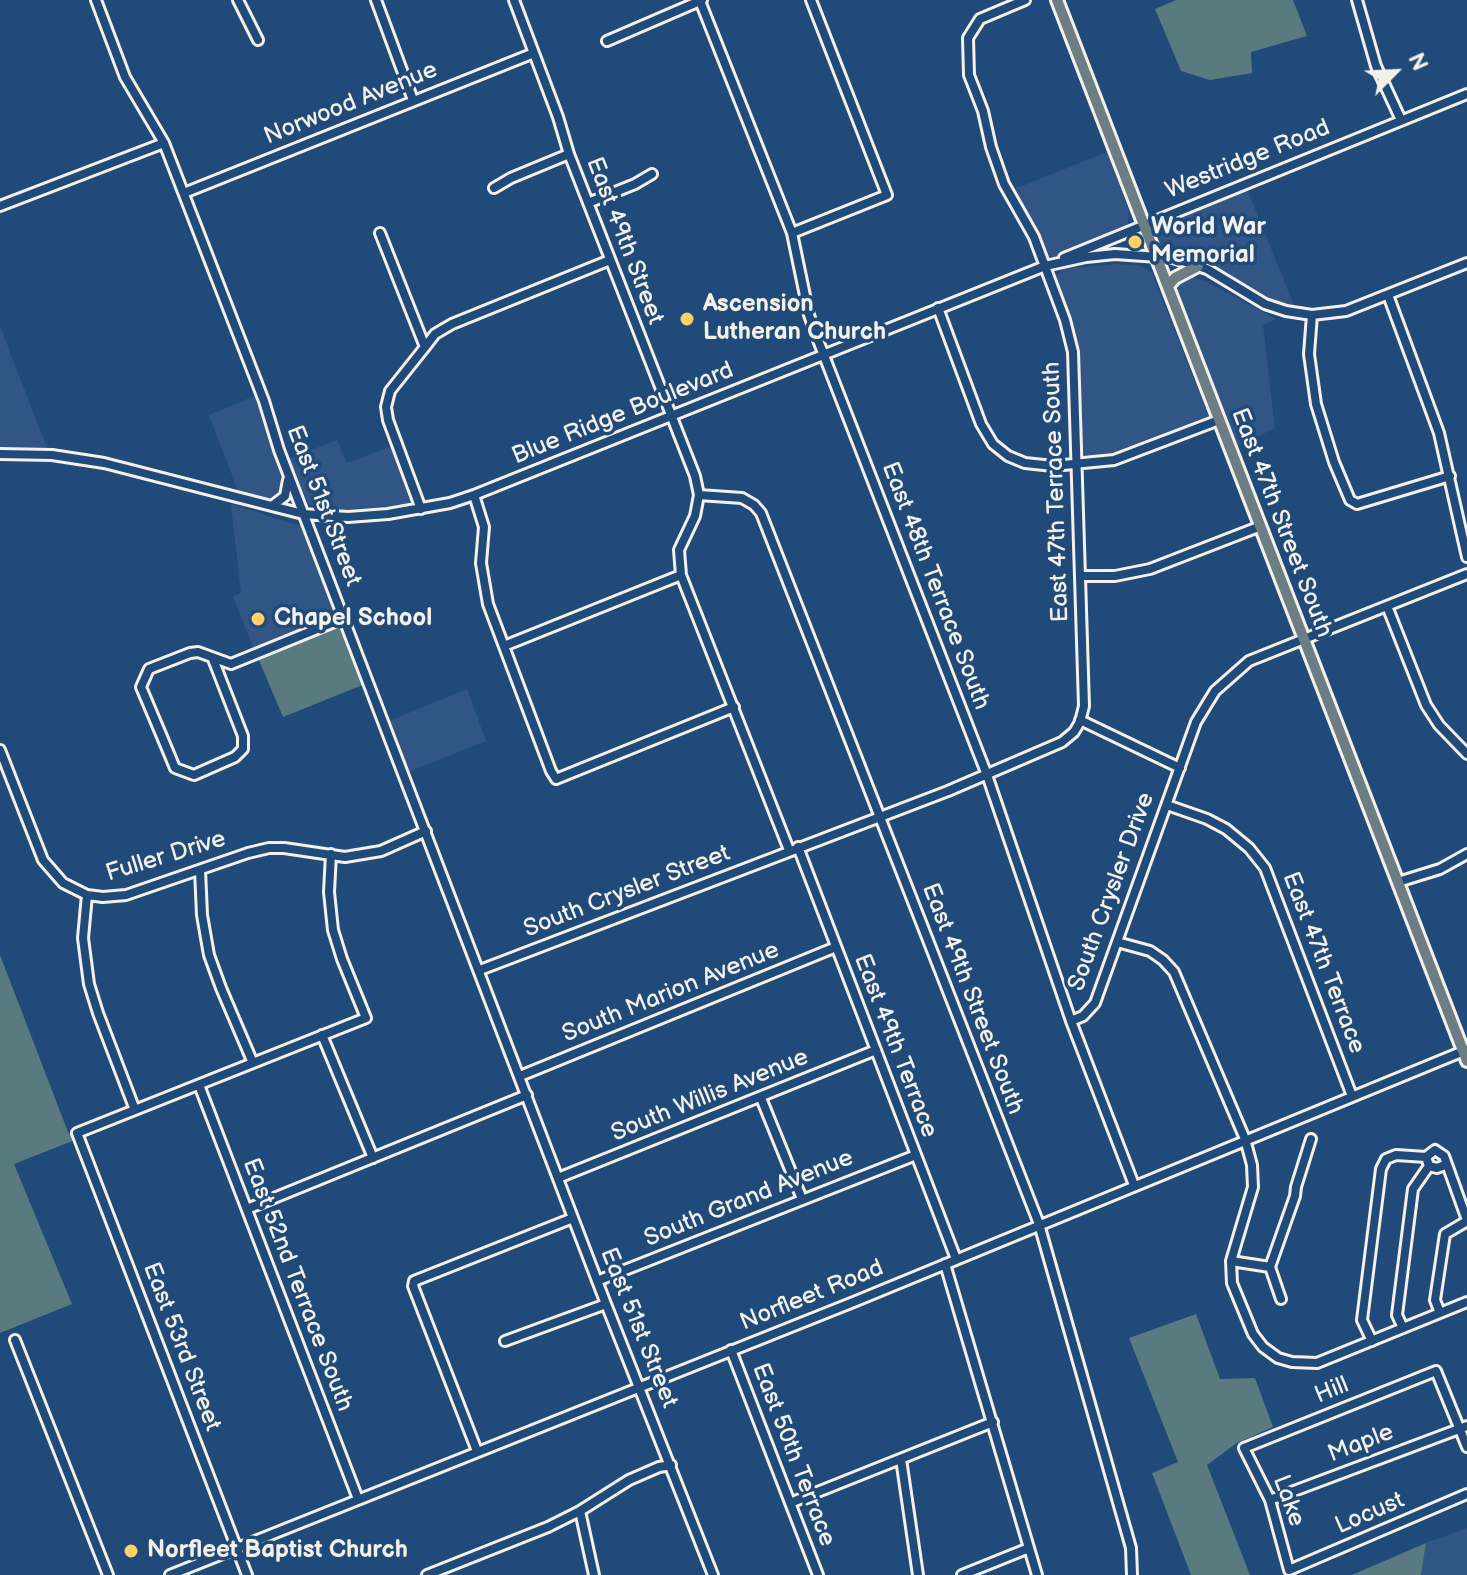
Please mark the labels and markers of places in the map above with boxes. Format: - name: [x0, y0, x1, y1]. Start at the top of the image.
- place label: World War Memorial: [1151, 214, 1266, 270]
- marker: World War Memorial: [1126, 233, 1144, 251]
- place label: Ascension Lutheran Church: [703, 291, 886, 347]
- marker: Ascension Lutheran Church: [678, 310, 696, 328]
- place label: Chapel School: [274, 605, 432, 633]
- marker: Chapel School: [249, 610, 267, 628]
- place label: Norfleet Baptist Church: [147, 1537, 408, 1565]
- marker: Norfleet Baptist Church: [122, 1542, 140, 1560]

